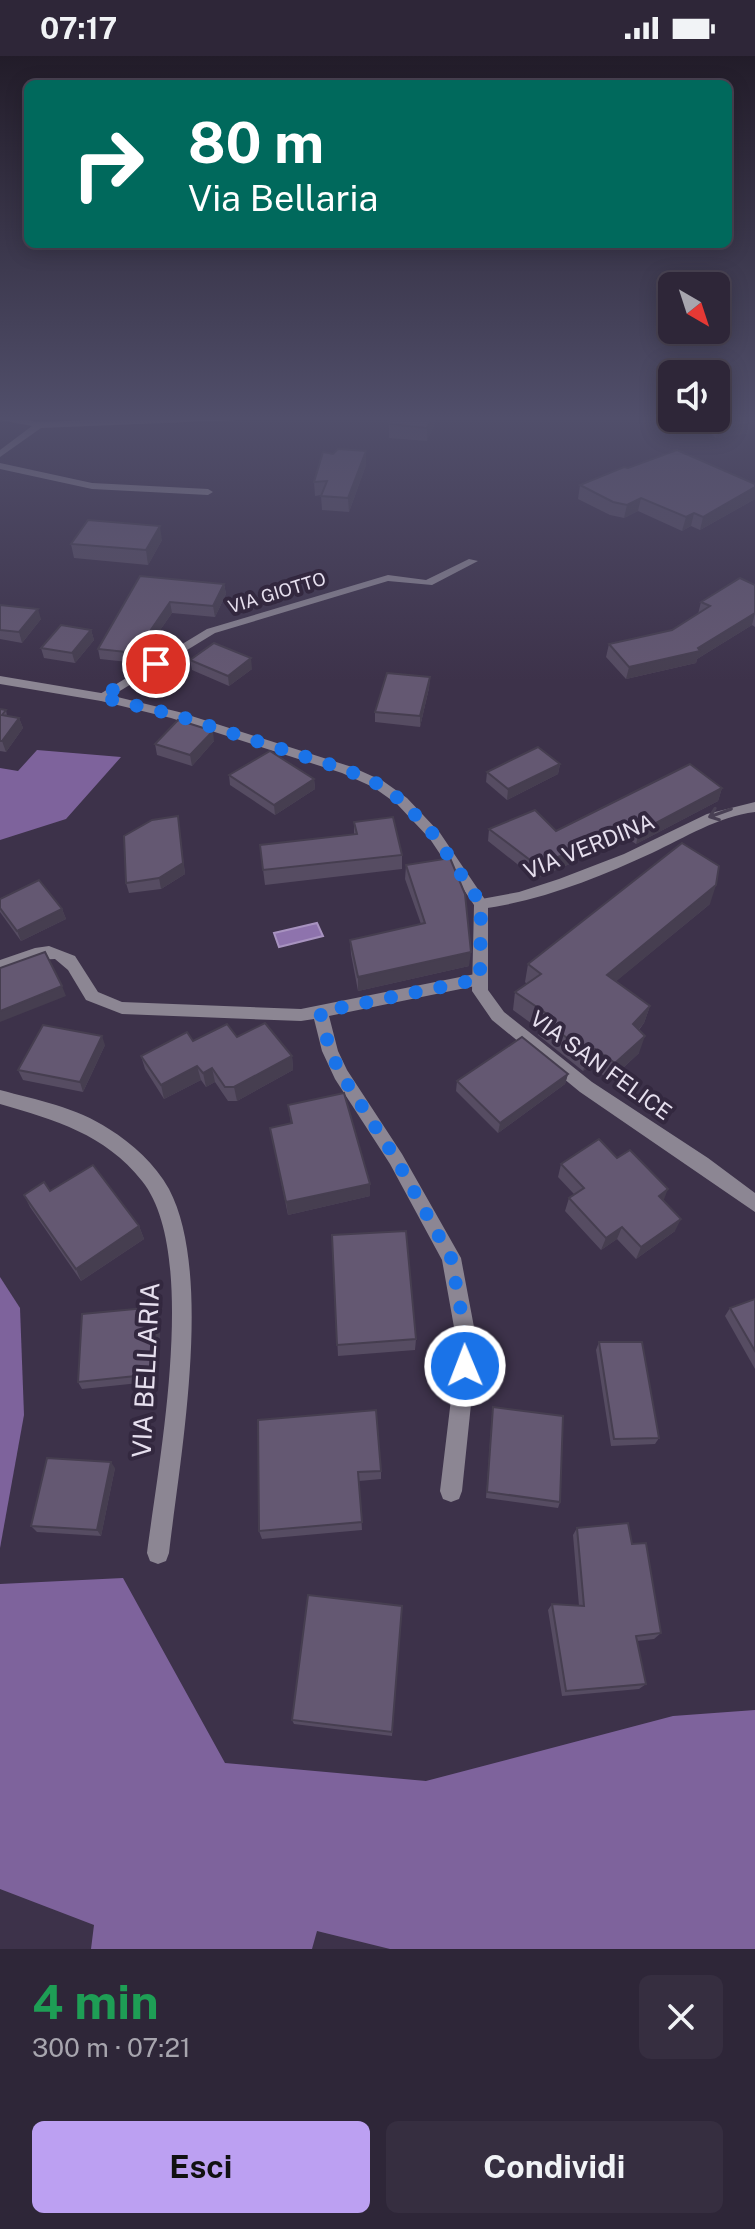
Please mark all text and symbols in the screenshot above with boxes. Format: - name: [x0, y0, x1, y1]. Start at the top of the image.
- text: 07:17: [40, 10, 117, 46]
- text: 80 m: [188, 110, 324, 176]
- icon: right: [56, 112, 160, 216]
- text: Via Bellaria: [188, 177, 378, 219]
- north arrow: [658, 272, 730, 344]
- map controls: [658, 272, 730, 432]
- button: sound: [658, 360, 730, 432]
- street label: VIA GIOTTO: [225, 568, 328, 617]
- pin: [122, 630, 190, 698]
- icon: arrive: [134, 642, 178, 686]
- one-way arrow: [708, 807, 733, 822]
- street label: VIA VERDINA: [520, 808, 658, 884]
- street label: VIA SAN FELICE: [525, 1005, 677, 1125]
- street label: VIA BELLARIA: [125, 1281, 166, 1459]
- position arrow: [423, 1324, 507, 1408]
- text: 4 min: [32, 1973, 159, 2030]
- button: close: [639, 1975, 723, 2059]
- text: 300 m · 07:21: [32, 2032, 191, 2063]
- button: Esci: [32, 2121, 370, 2213]
- button: Condividi: [386, 2121, 723, 2213]

